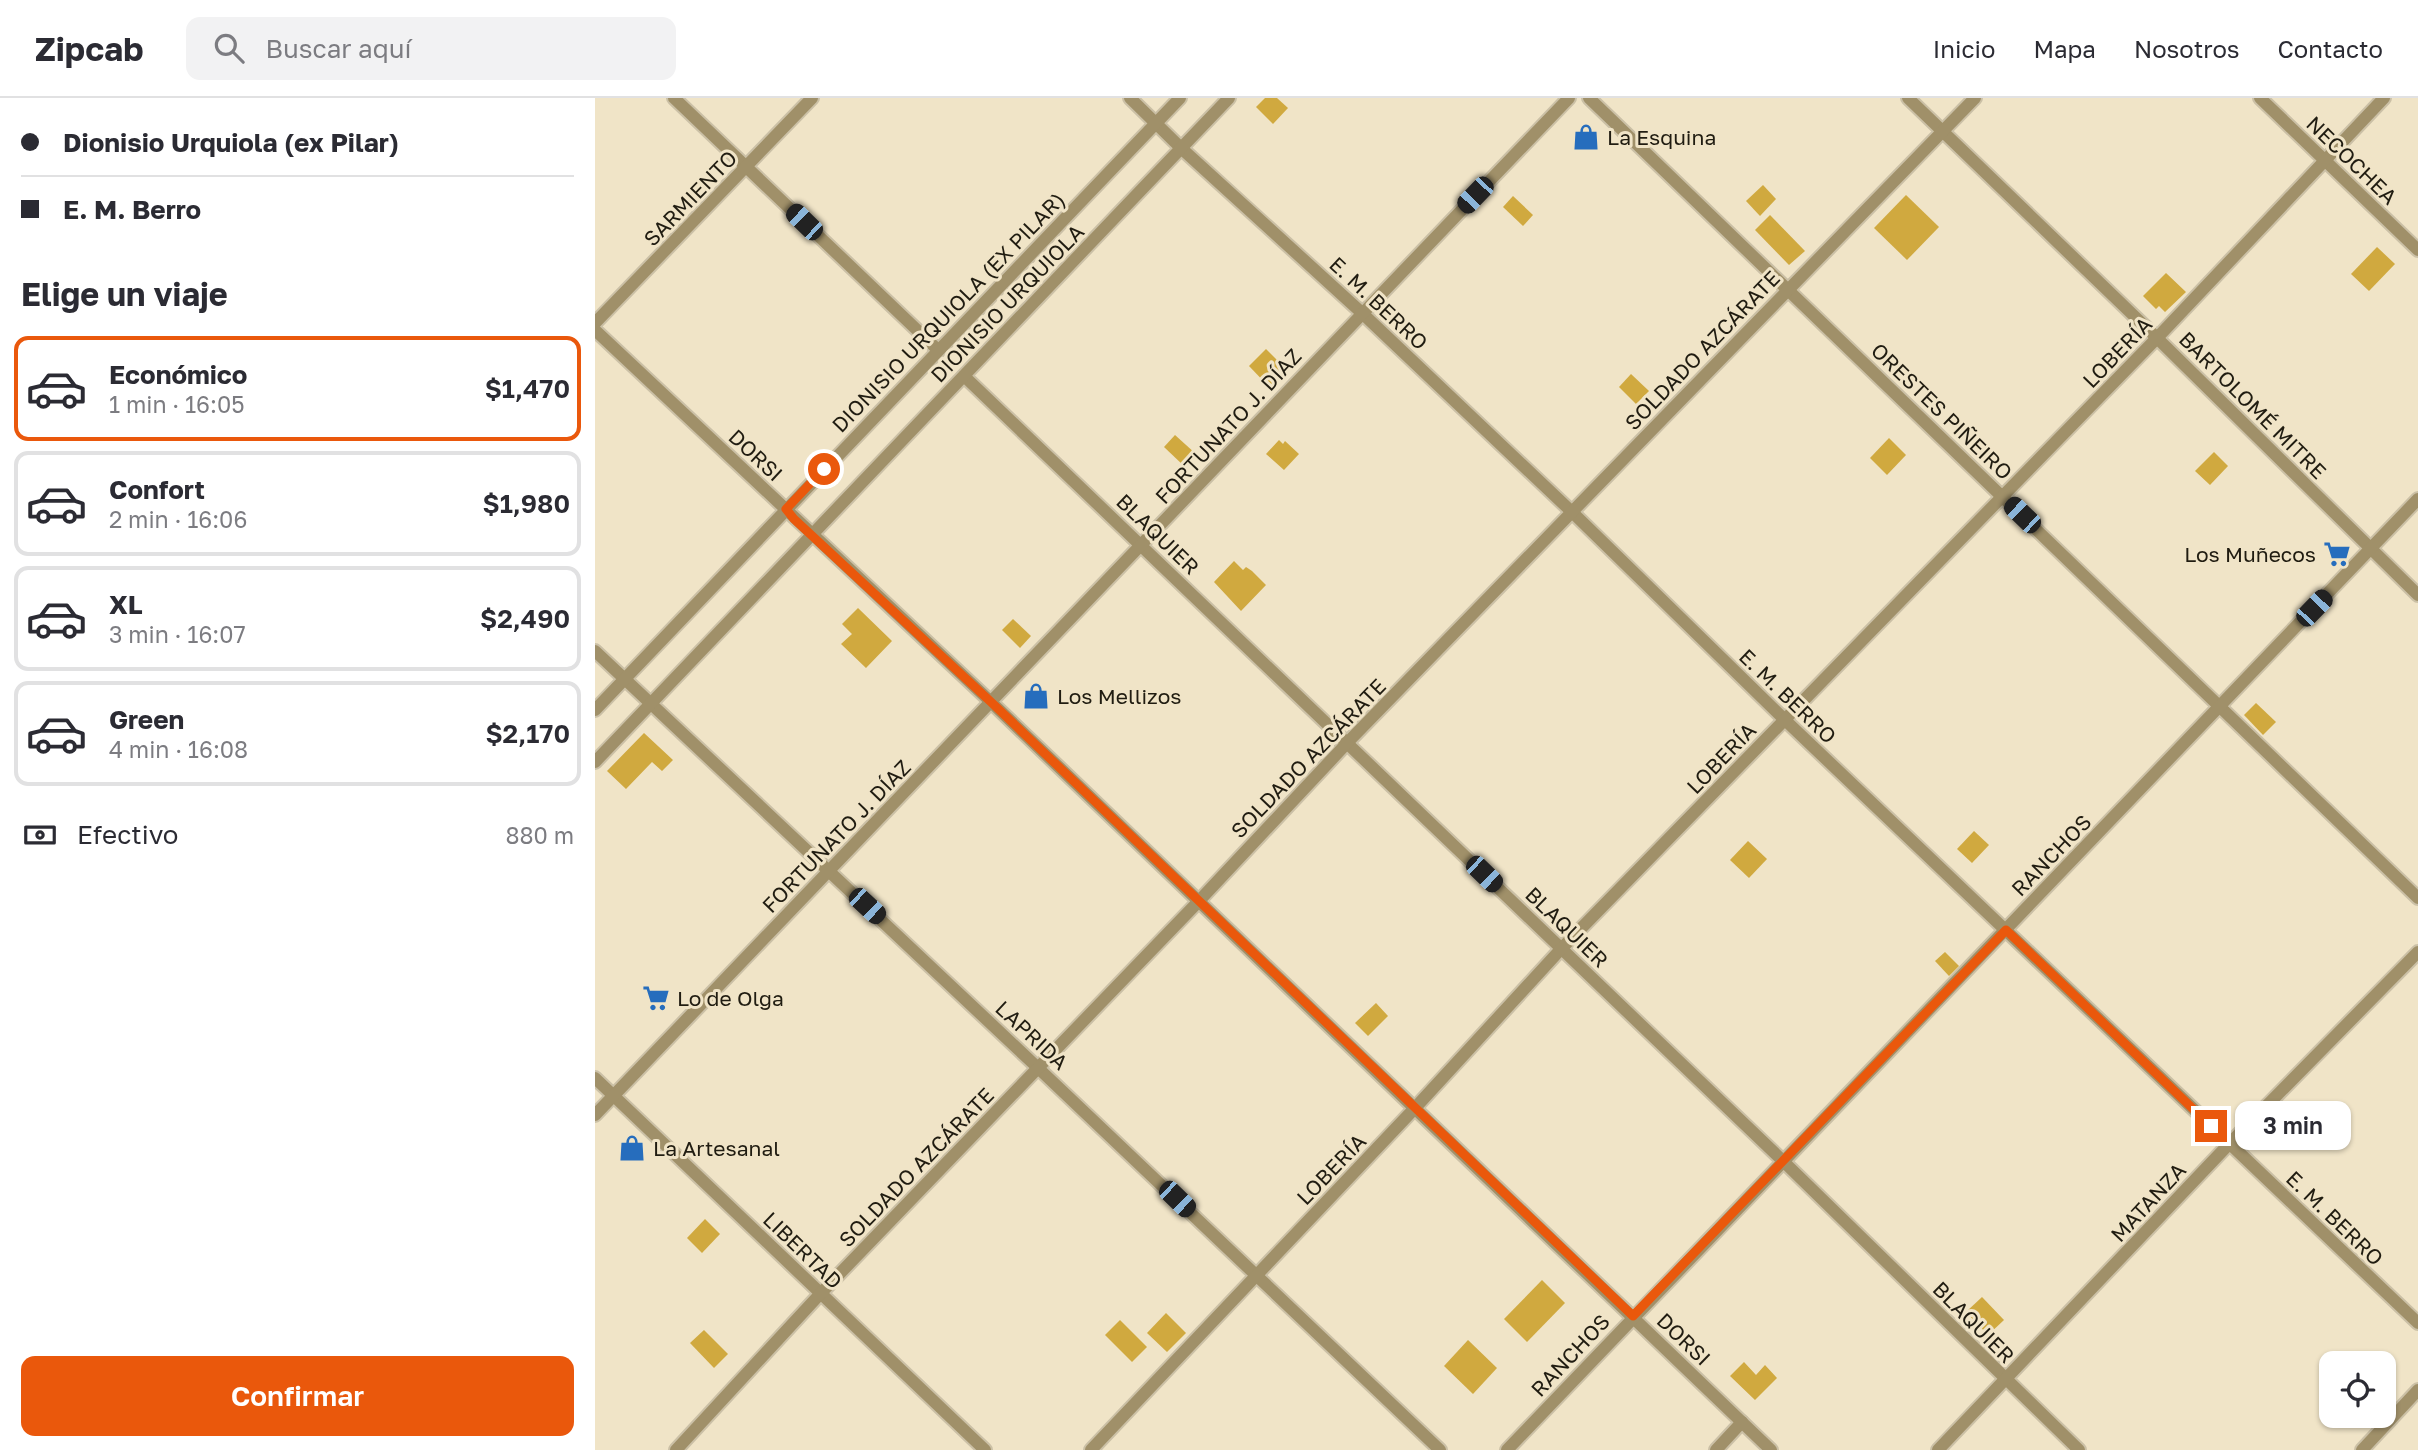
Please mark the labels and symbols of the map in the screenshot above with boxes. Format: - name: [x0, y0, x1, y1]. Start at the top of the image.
- street label: NECOCHEA: [2301, 110, 2403, 210]
- shop icon: La Esquina: [1571, 122, 1601, 152]
- place label: La Esquina: [1607, 124, 1716, 150]
- street label: SARMIENTO: [638, 145, 742, 251]
- car: [1453, 173, 1498, 217]
- street label: DIONISIO URQUIOLA (EX PILAR): [826, 186, 1070, 438]
- car: [782, 200, 827, 244]
- street label: DIONISIO URQUIOLA: [925, 219, 1089, 387]
- street label: E. M. BERRO: [1324, 251, 1434, 355]
- street label: SOLDADO AZCÁRATE: [1619, 265, 1785, 435]
- street label: LOBERÍA: [2077, 311, 2157, 393]
- street label: BARTOLOMÉ MITRE: [2174, 326, 2332, 484]
- street label: ORESTES PIÑEIRO: [1866, 337, 2018, 485]
- street label: FORTUNATO J. DÍAZ: [1149, 343, 1307, 509]
- street label: DORSI: [724, 423, 788, 487]
- route start: [808, 453, 840, 485]
- street label: BLAQUIER: [1111, 488, 1205, 580]
- car: [2000, 493, 2045, 537]
- supermarket icon: Los Muñecos: [2322, 539, 2352, 569]
- place label: Los Muñecos: [2184, 541, 2316, 567]
- car: [2292, 586, 2337, 630]
- street label: E. M. BERRO: [1734, 643, 1842, 749]
- street label: SOLDADO AZCÁRATE: [1225, 673, 1391, 843]
- shop icon: Los Mellizos: [1021, 681, 1051, 711]
- place label: Los Mellizos: [1057, 683, 1182, 709]
- street label: LOBERÍA: [1681, 717, 1761, 799]
- street label: FORTUNATO J. DÍAZ: [756, 754, 916, 918]
- street label: RANCHOS: [2006, 809, 2096, 901]
- car: [1462, 852, 1507, 896]
- street label: BLAQUIER: [1520, 881, 1614, 973]
- car: [845, 884, 890, 928]
- supermarket icon: Lo de Olga: [641, 983, 671, 1013]
- place label: Lo de Olga: [677, 985, 784, 1011]
- street label: LAPRIDA: [990, 995, 1074, 1075]
- street label: SOLDADO AZCÁRATE: [833, 1082, 999, 1252]
- callout: 3 min: [2235, 1102, 2351, 1150]
- route end: [2195, 1110, 2227, 1142]
- street label: LOBERÍA: [1291, 1128, 1371, 1210]
- shop icon: La Artesanal: [617, 1133, 647, 1163]
- place label: La Artesanal: [653, 1135, 780, 1161]
- street label: MATANZA: [2105, 1157, 2191, 1247]
- street label: E. M. BERRO: [2281, 1165, 2389, 1271]
- car: [1155, 1177, 1200, 1221]
- street label: LIBERTAD: [758, 1206, 848, 1294]
- street label: BLAQUIER: [1928, 1276, 2020, 1368]
- street label: DORSI: [1652, 1307, 1716, 1371]
- street label: RANCHOS: [1525, 1308, 1615, 1402]

